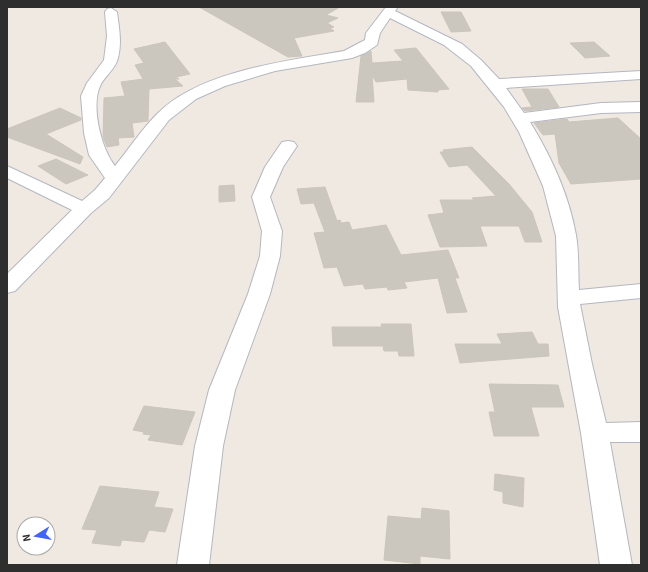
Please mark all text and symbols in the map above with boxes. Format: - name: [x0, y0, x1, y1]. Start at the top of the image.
- north arrow: [16, 516, 56, 556]
- text: N: [19, 533, 35, 543]

